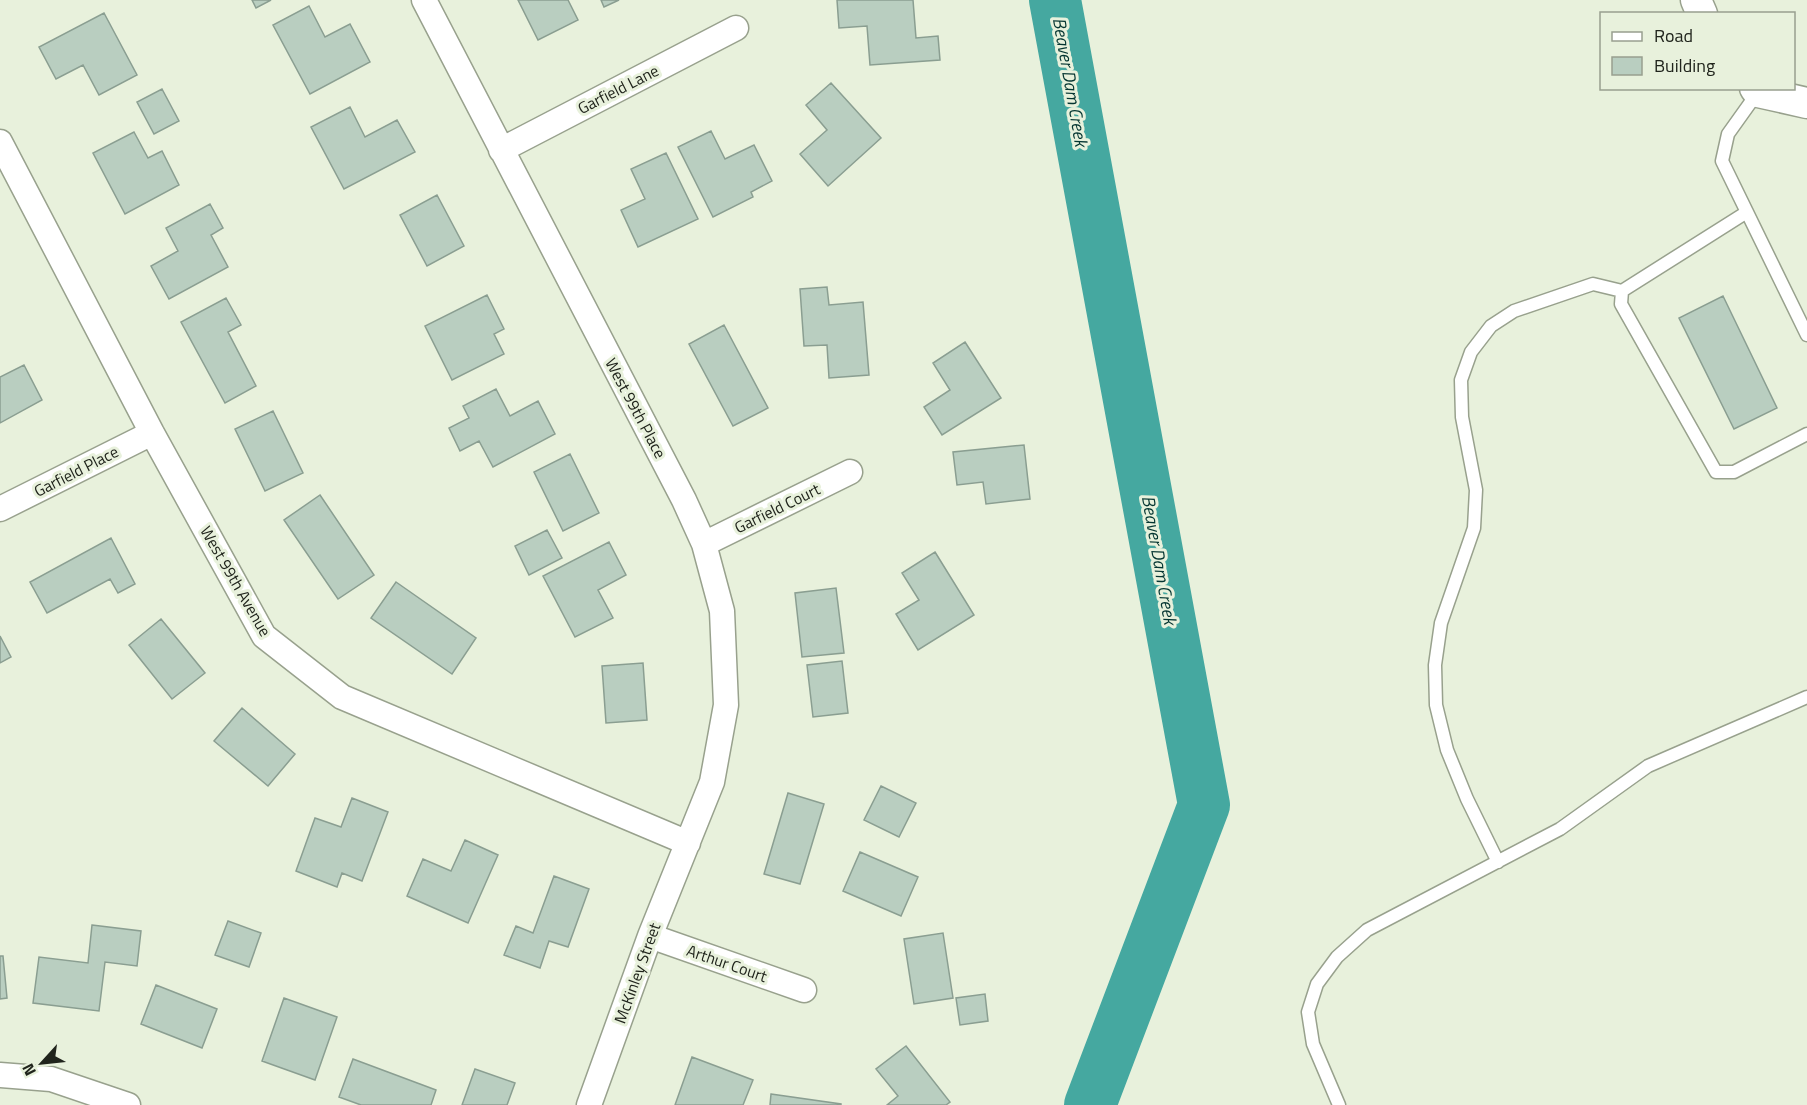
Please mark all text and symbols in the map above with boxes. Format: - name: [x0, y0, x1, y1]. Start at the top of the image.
- legend: [1600, 12, 1795, 90]
- water label: Beaver Dam Creek: [1046, 15, 1095, 151]
- text: Road: [1654, 22, 1693, 49]
- text: Building: [1654, 52, 1715, 79]
- street label: Garfield Lane: [573, 58, 663, 120]
- street label: West 99th Place: [600, 354, 672, 462]
- street label: Garfield Place: [30, 439, 122, 503]
- street label: Garfield Court: [730, 477, 824, 539]
- water label: Beaver Dam Creek: [1135, 493, 1184, 629]
- street label: West 99th Avenue: [195, 521, 277, 641]
- street label: McKinley Street: [608, 919, 666, 1027]
- street label: Arthur Court: [684, 938, 771, 988]
- north arrow: [12, 1033, 72, 1093]
- text: N: [15, 1059, 42, 1080]

